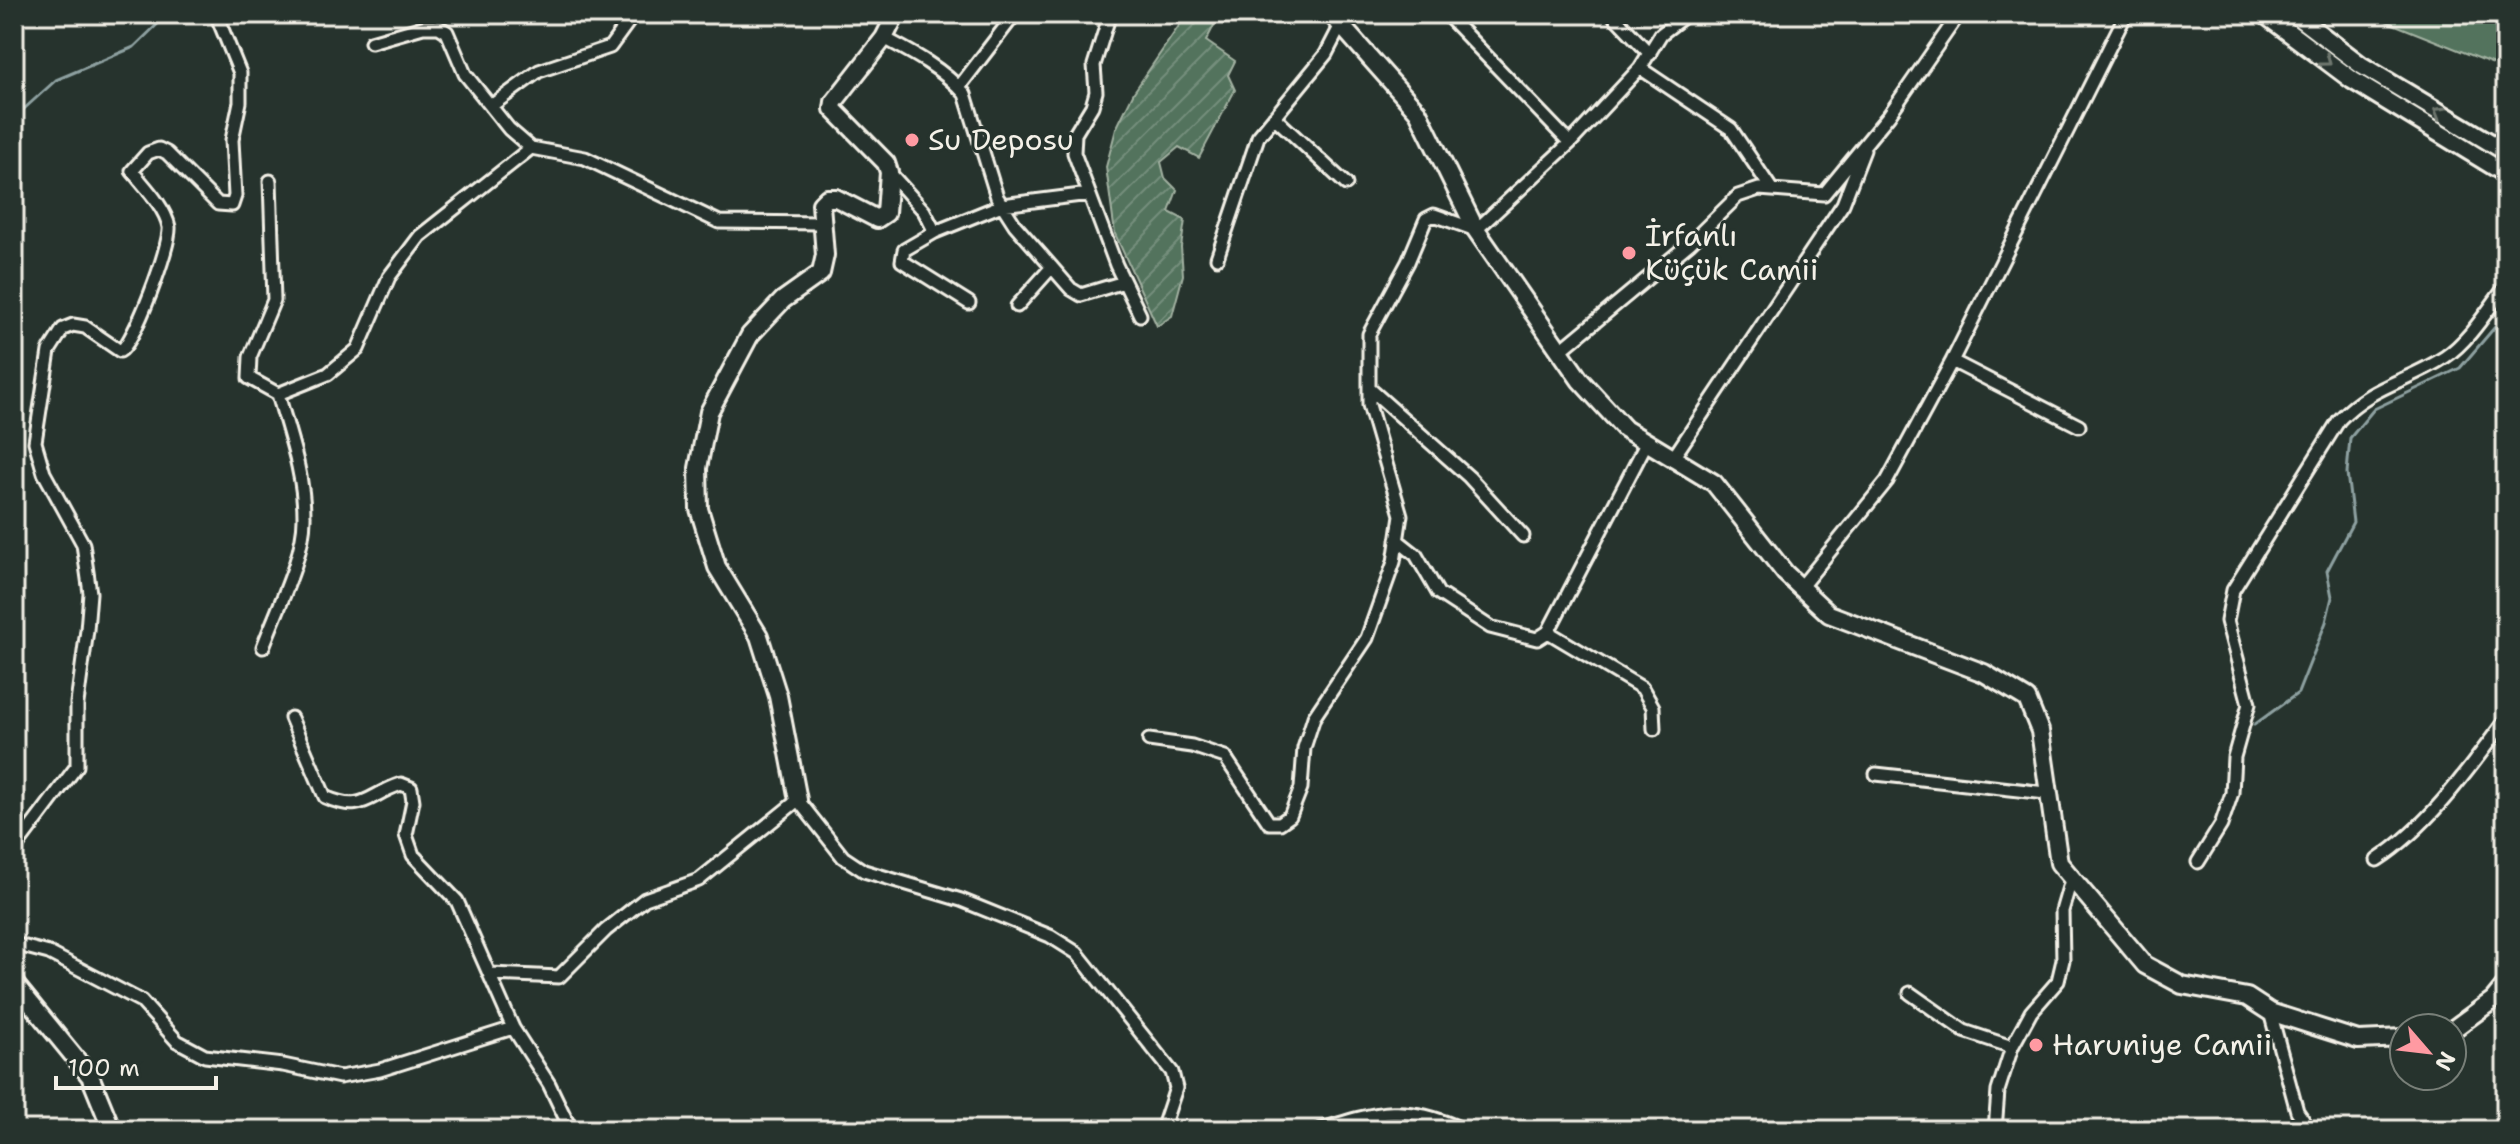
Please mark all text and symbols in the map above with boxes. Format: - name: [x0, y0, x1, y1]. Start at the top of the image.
- one-way arrow: [2318, 51, 2332, 65]
- one-way arrow: [2433, 106, 2448, 122]
- place label: Su Deposu: [928, 119, 1074, 160]
- marker: Su Deposu: [903, 131, 921, 149]
- place label: İrfanlı Küçük Camii: [1645, 215, 1819, 290]
- marker: İrfanlı Küçük Camii: [1620, 244, 1638, 262]
- north arrow: [2388, 1012, 2468, 1092]
- place label: Haruniye Camii: [2052, 1024, 2272, 1065]
- marker: Haruniye Camii: [2027, 1036, 2045, 1054]
- scale bar: [56, 1040, 216, 1090]
- text: N: [2428, 1047, 2462, 1076]
- text: 100 m: [68, 1052, 140, 1084]

